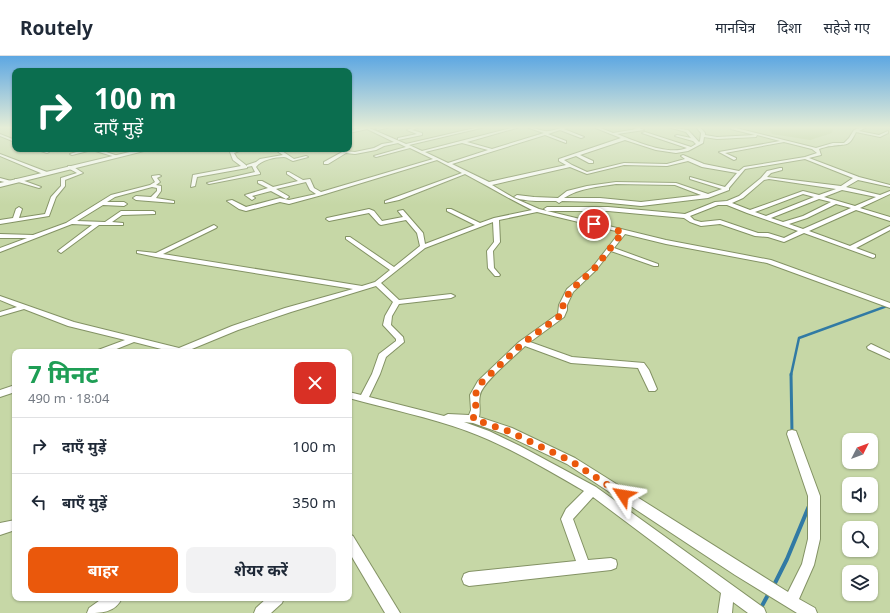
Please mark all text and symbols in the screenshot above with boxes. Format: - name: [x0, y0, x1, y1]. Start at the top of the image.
- text: Routely: [20, 15, 93, 41]
- text: मानचित्र: [715, 18, 755, 37]
- text: दिशा: [777, 18, 801, 37]
- text: सहेजे गए: [823, 18, 870, 37]
- text: 100 m: [94, 79, 177, 117]
- icon: right: [28, 84, 80, 136]
- text: दाएँ मुड़ें: [94, 115, 143, 139]
- pin: [577, 207, 611, 241]
- icon: arrive: [583, 213, 605, 235]
- text: 7 मिनट: [28, 357, 98, 390]
- button: close: [294, 362, 336, 404]
- text: 490 m · 18:04: [28, 389, 109, 407]
- north arrow: [842, 433, 878, 469]
- map controls: [842, 433, 878, 601]
- icon: right: [28, 435, 50, 457]
- text: दाएँ मुड़ें: [62, 436, 106, 456]
- text: 100 m: [292, 436, 336, 456]
- position arrow: [602, 474, 644, 516]
- button: sound: [842, 477, 878, 513]
- icon: left: [28, 491, 50, 513]
- text: बाएँ मुड़ें: [62, 492, 107, 512]
- text: 350 m: [292, 492, 336, 512]
- button: search: [842, 521, 878, 557]
- button: बाहर: [28, 547, 178, 593]
- button: शेयर करें: [186, 547, 336, 593]
- button: layers: [842, 565, 878, 601]

